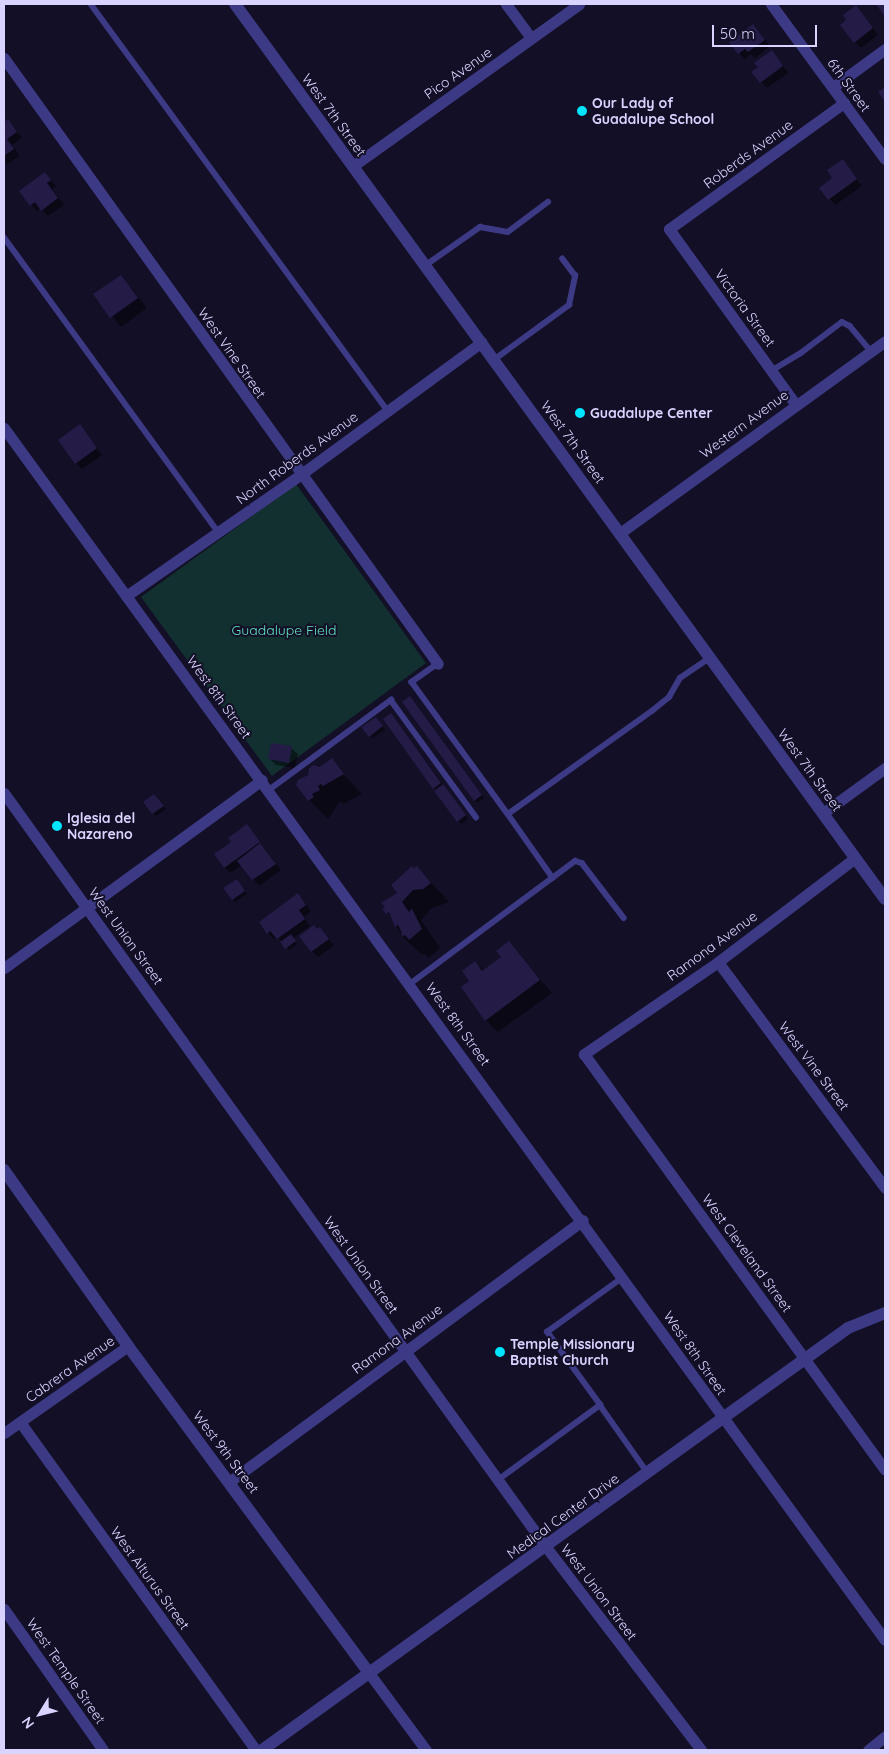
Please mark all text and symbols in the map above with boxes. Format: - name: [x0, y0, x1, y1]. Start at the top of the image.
- scale bar: [714, 15, 819, 47]
- text: 50 m: [720, 24, 755, 43]
- street label: Pico Avenue: [421, 44, 495, 102]
- street label: 6th Street: [824, 55, 874, 115]
- street label: West 7th Street: [298, 70, 370, 160]
- place label: Our Lady of Guadalupe School: [592, 95, 714, 128]
- marker: Our Lady of Guadalupe School: [576, 105, 588, 117]
- street label: Roberds Avenue: [700, 116, 796, 192]
- street label: Victoria Street: [711, 266, 779, 350]
- street label: West Vine Street: [195, 304, 269, 402]
- street label: Western Avenue: [696, 386, 792, 462]
- street label: West 7th Street: [537, 397, 609, 487]
- place label: Guadalupe Center: [590, 405, 713, 421]
- marker: Guadalupe Center: [574, 407, 586, 419]
- street label: North Roberds Avenue: [233, 408, 361, 508]
- park label: Guadalupe Field: [232, 622, 336, 638]
- street label: West 8th Street: [183, 652, 255, 742]
- street label: West 7th Street: [774, 725, 846, 815]
- place label: Iglesia del Nazareno: [67, 810, 135, 842]
- marker: Iglesia del Nazareno: [51, 820, 63, 832]
- street label: West Union Street: [85, 884, 167, 988]
- street label: Ramona Avenue: [664, 908, 760, 984]
- street label: West 8th Street: [422, 979, 494, 1069]
- street label: West Vine Street: [775, 1018, 853, 1114]
- street label: West Cleveland Street: [698, 1191, 796, 1315]
- street label: West Union Street: [320, 1213, 402, 1317]
- street label: Ramona Avenue: [349, 1301, 445, 1377]
- street label: West 8th Street: [660, 1308, 730, 1398]
- street label: Cabrera Avenue: [22, 1332, 118, 1406]
- place label: Temple Missionary Baptist Church: [510, 1336, 635, 1368]
- marker: Temple Missionary Baptist Church: [494, 1346, 506, 1358]
- street label: West 9th Street: [190, 1407, 262, 1497]
- street label: Medical Center Drive: [504, 1470, 622, 1562]
- street label: West Alturus Street: [107, 1523, 193, 1633]
- street label: West Union Street: [557, 1541, 641, 1643]
- street label: West Temple Street: [23, 1615, 109, 1727]
- north arrow: [15, 1689, 65, 1739]
- text: N: [18, 1713, 38, 1732]

